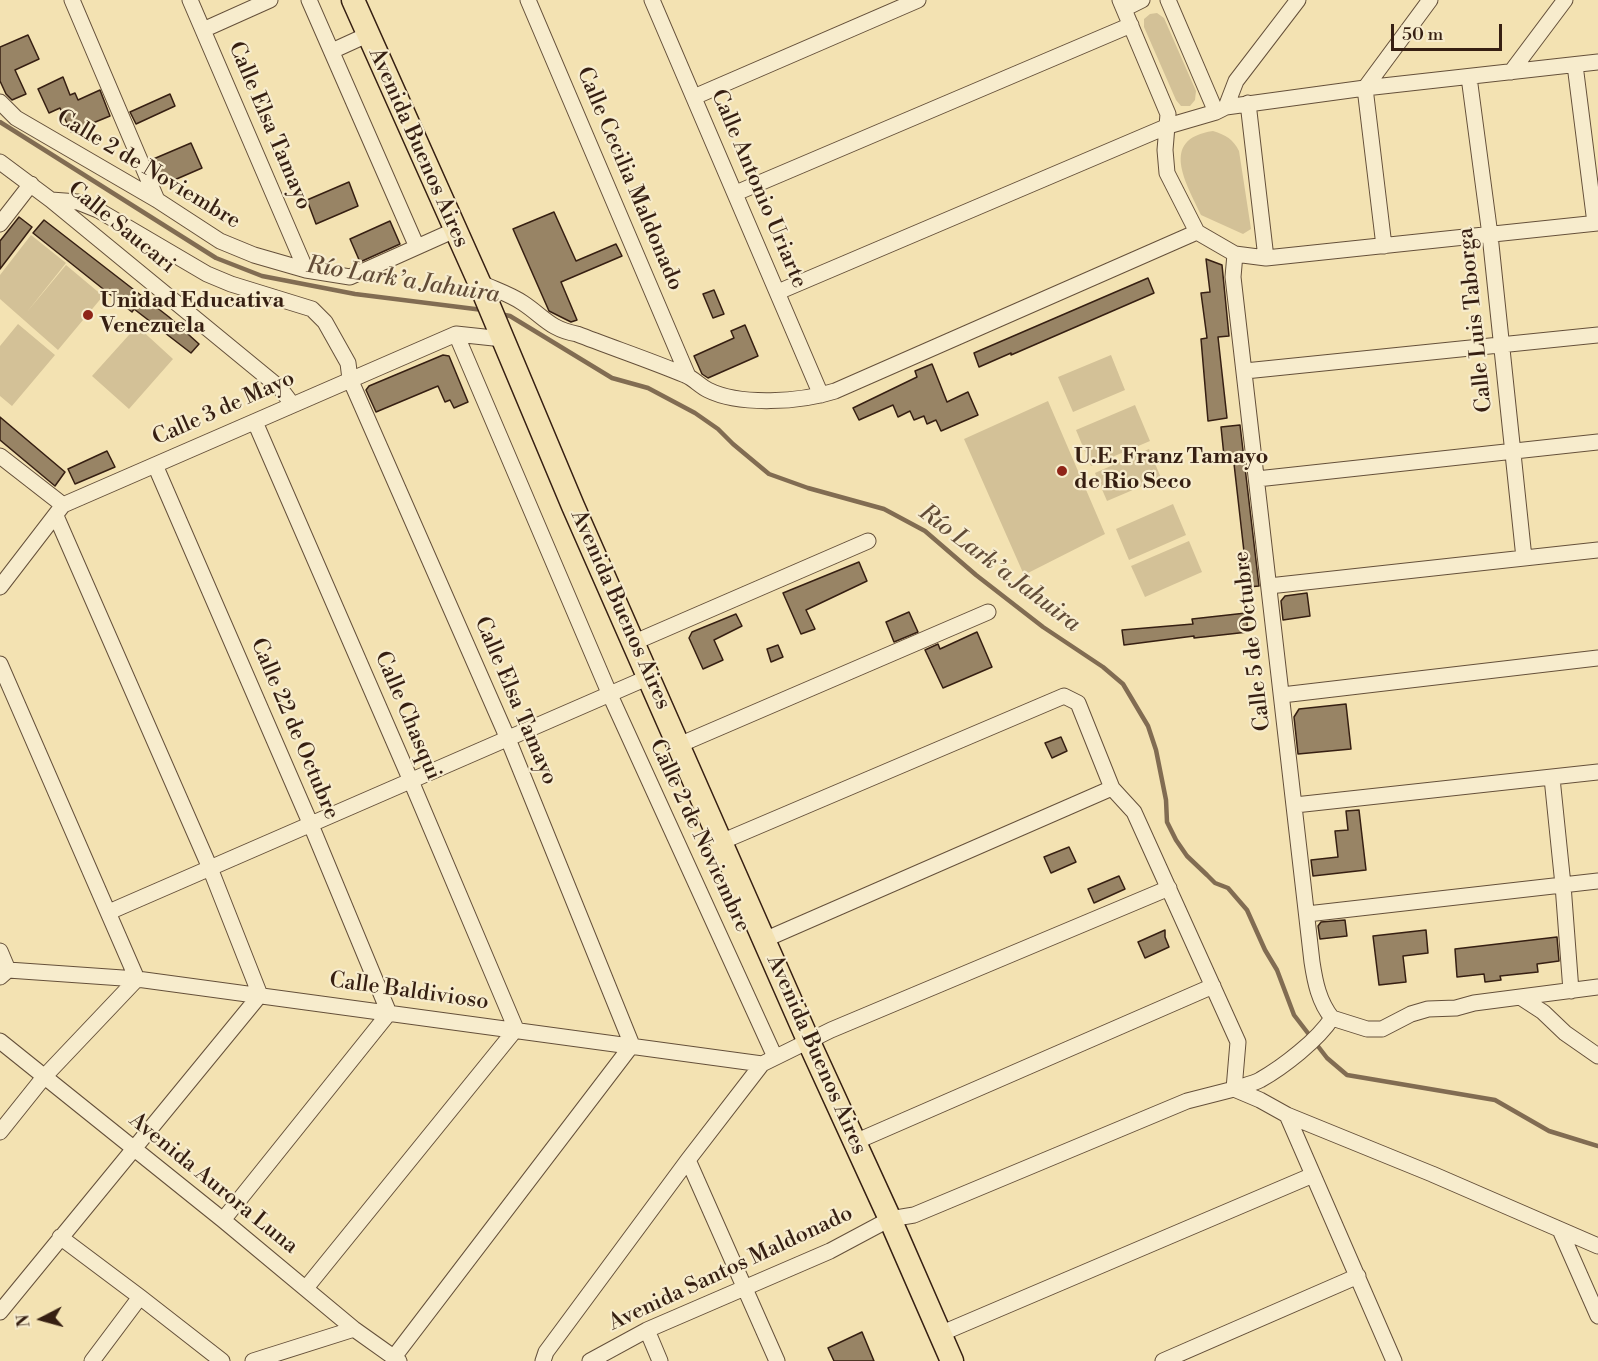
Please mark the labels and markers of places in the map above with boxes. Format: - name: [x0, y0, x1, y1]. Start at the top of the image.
- place label: Unidad Educativa Venezuela: [100, 289, 284, 340]
- marker: Unidad Educativa Venezuela: [81, 308, 95, 322]
- place label: U.E. Franz Tamayo de Rio Seco: [1074, 445, 1268, 496]
- marker: U.E. Franz Tamayo de Rio Seco: [1055, 464, 1069, 478]

